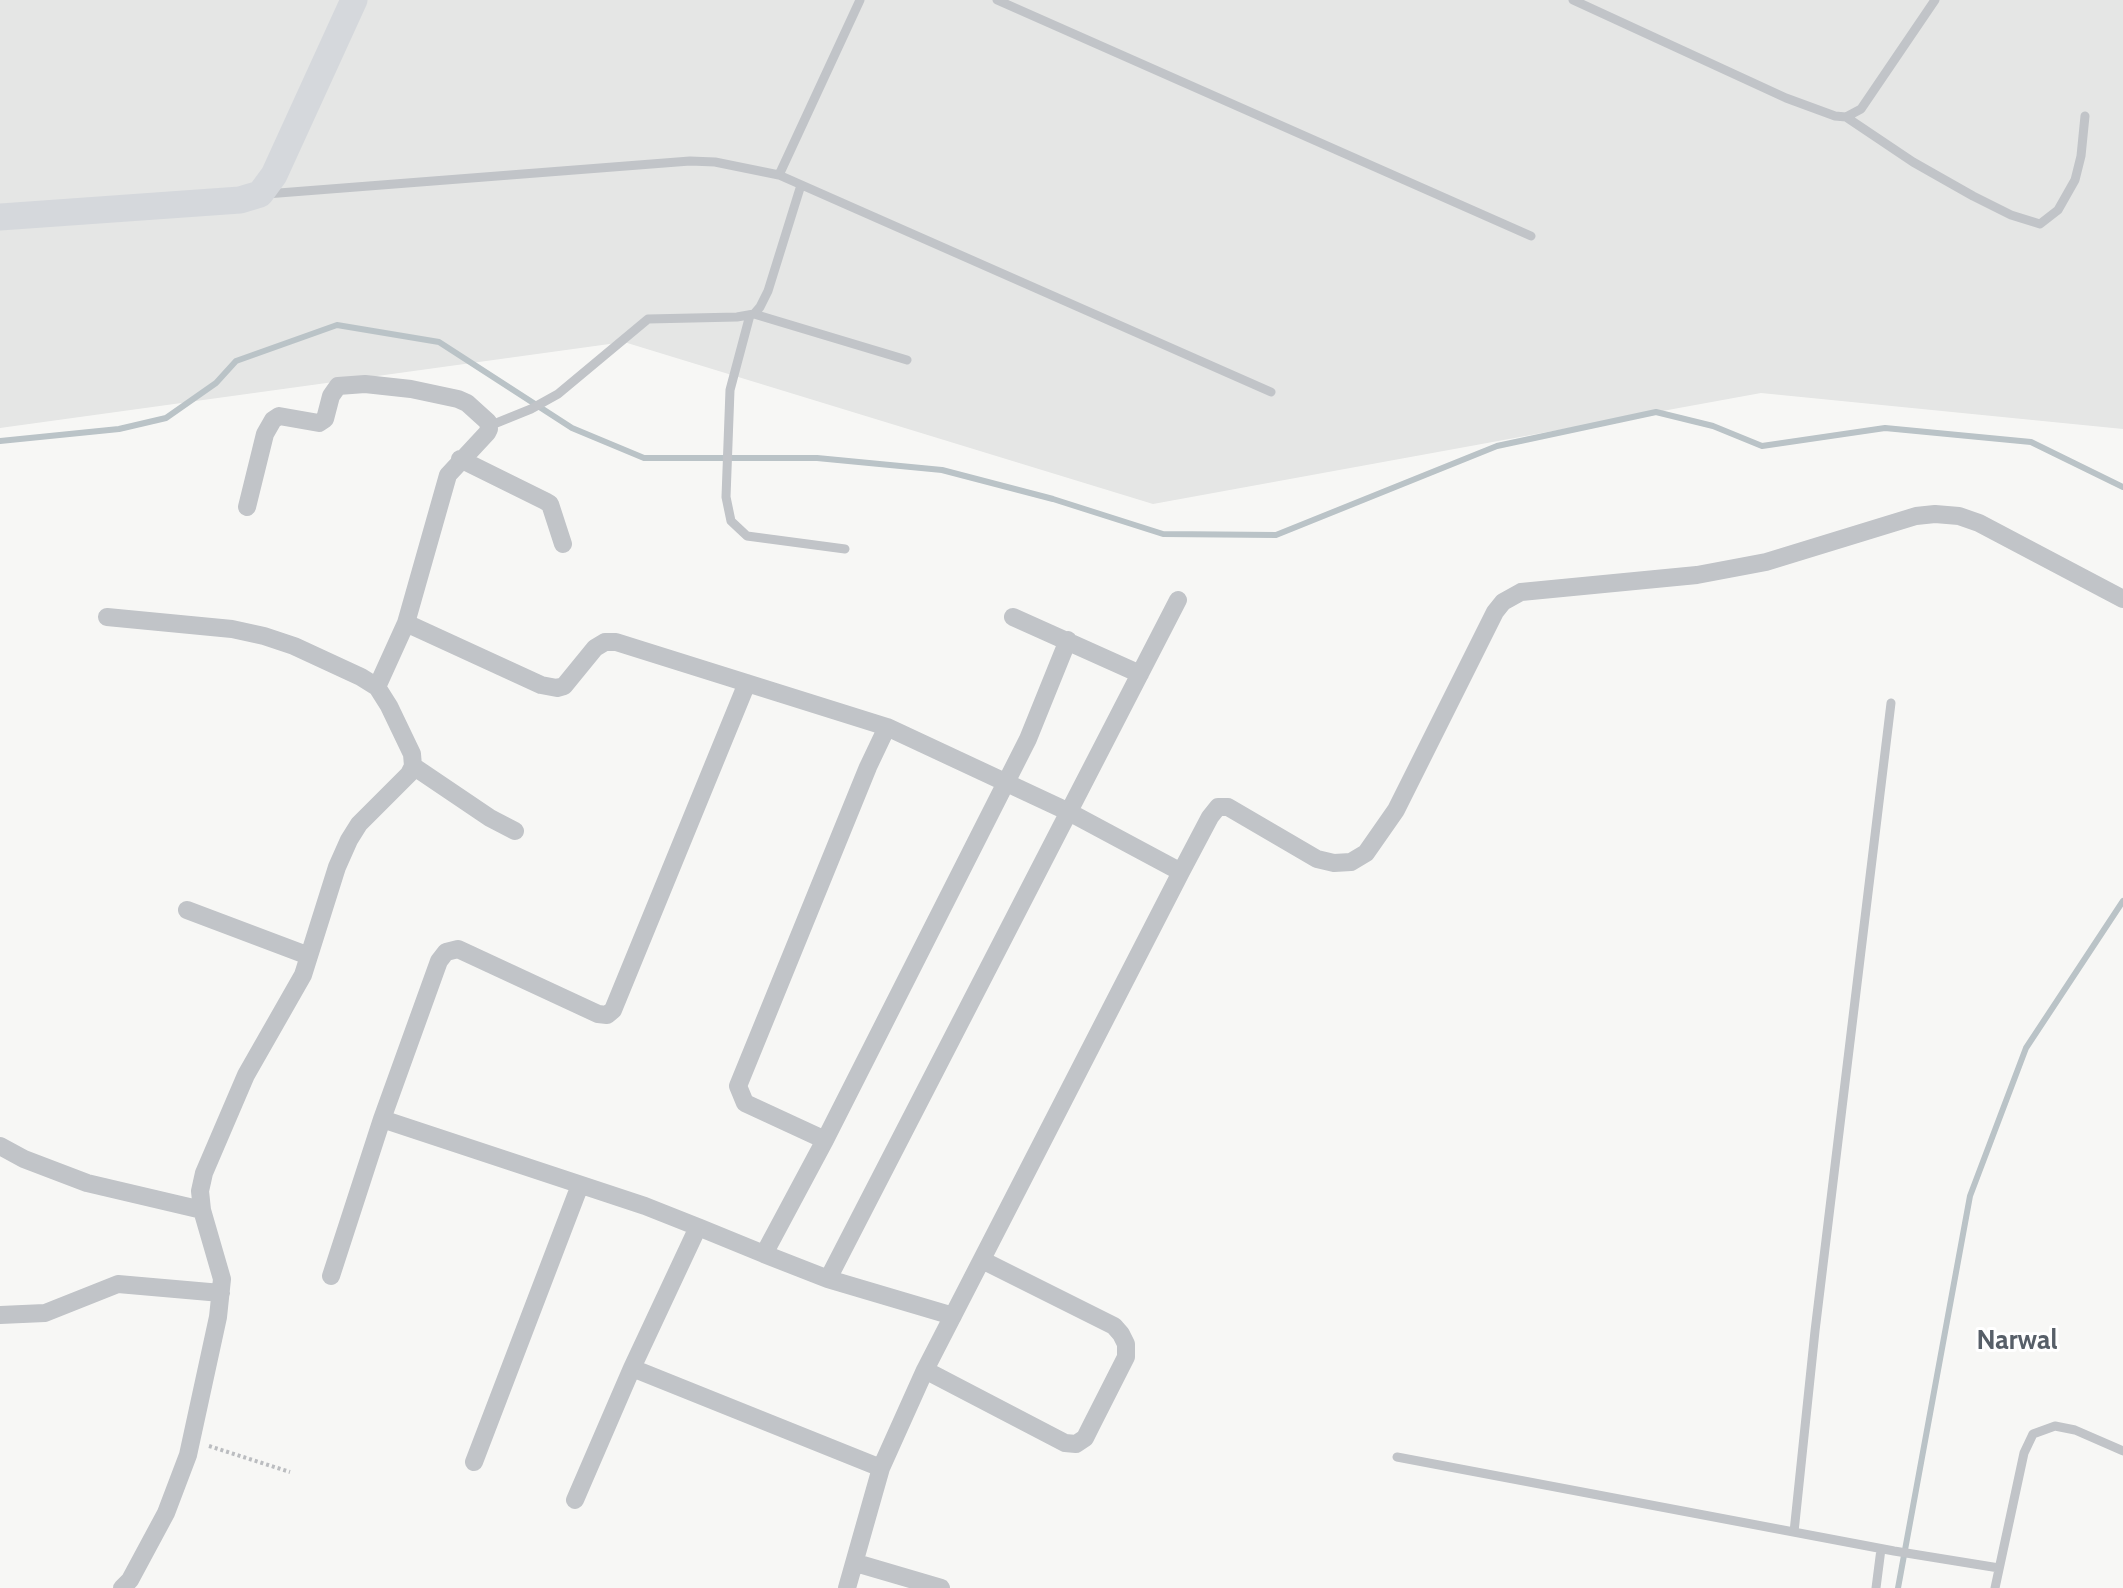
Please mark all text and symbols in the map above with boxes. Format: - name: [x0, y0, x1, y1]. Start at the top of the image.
- district label: Narwal: [1976, 1325, 2058, 1357]

